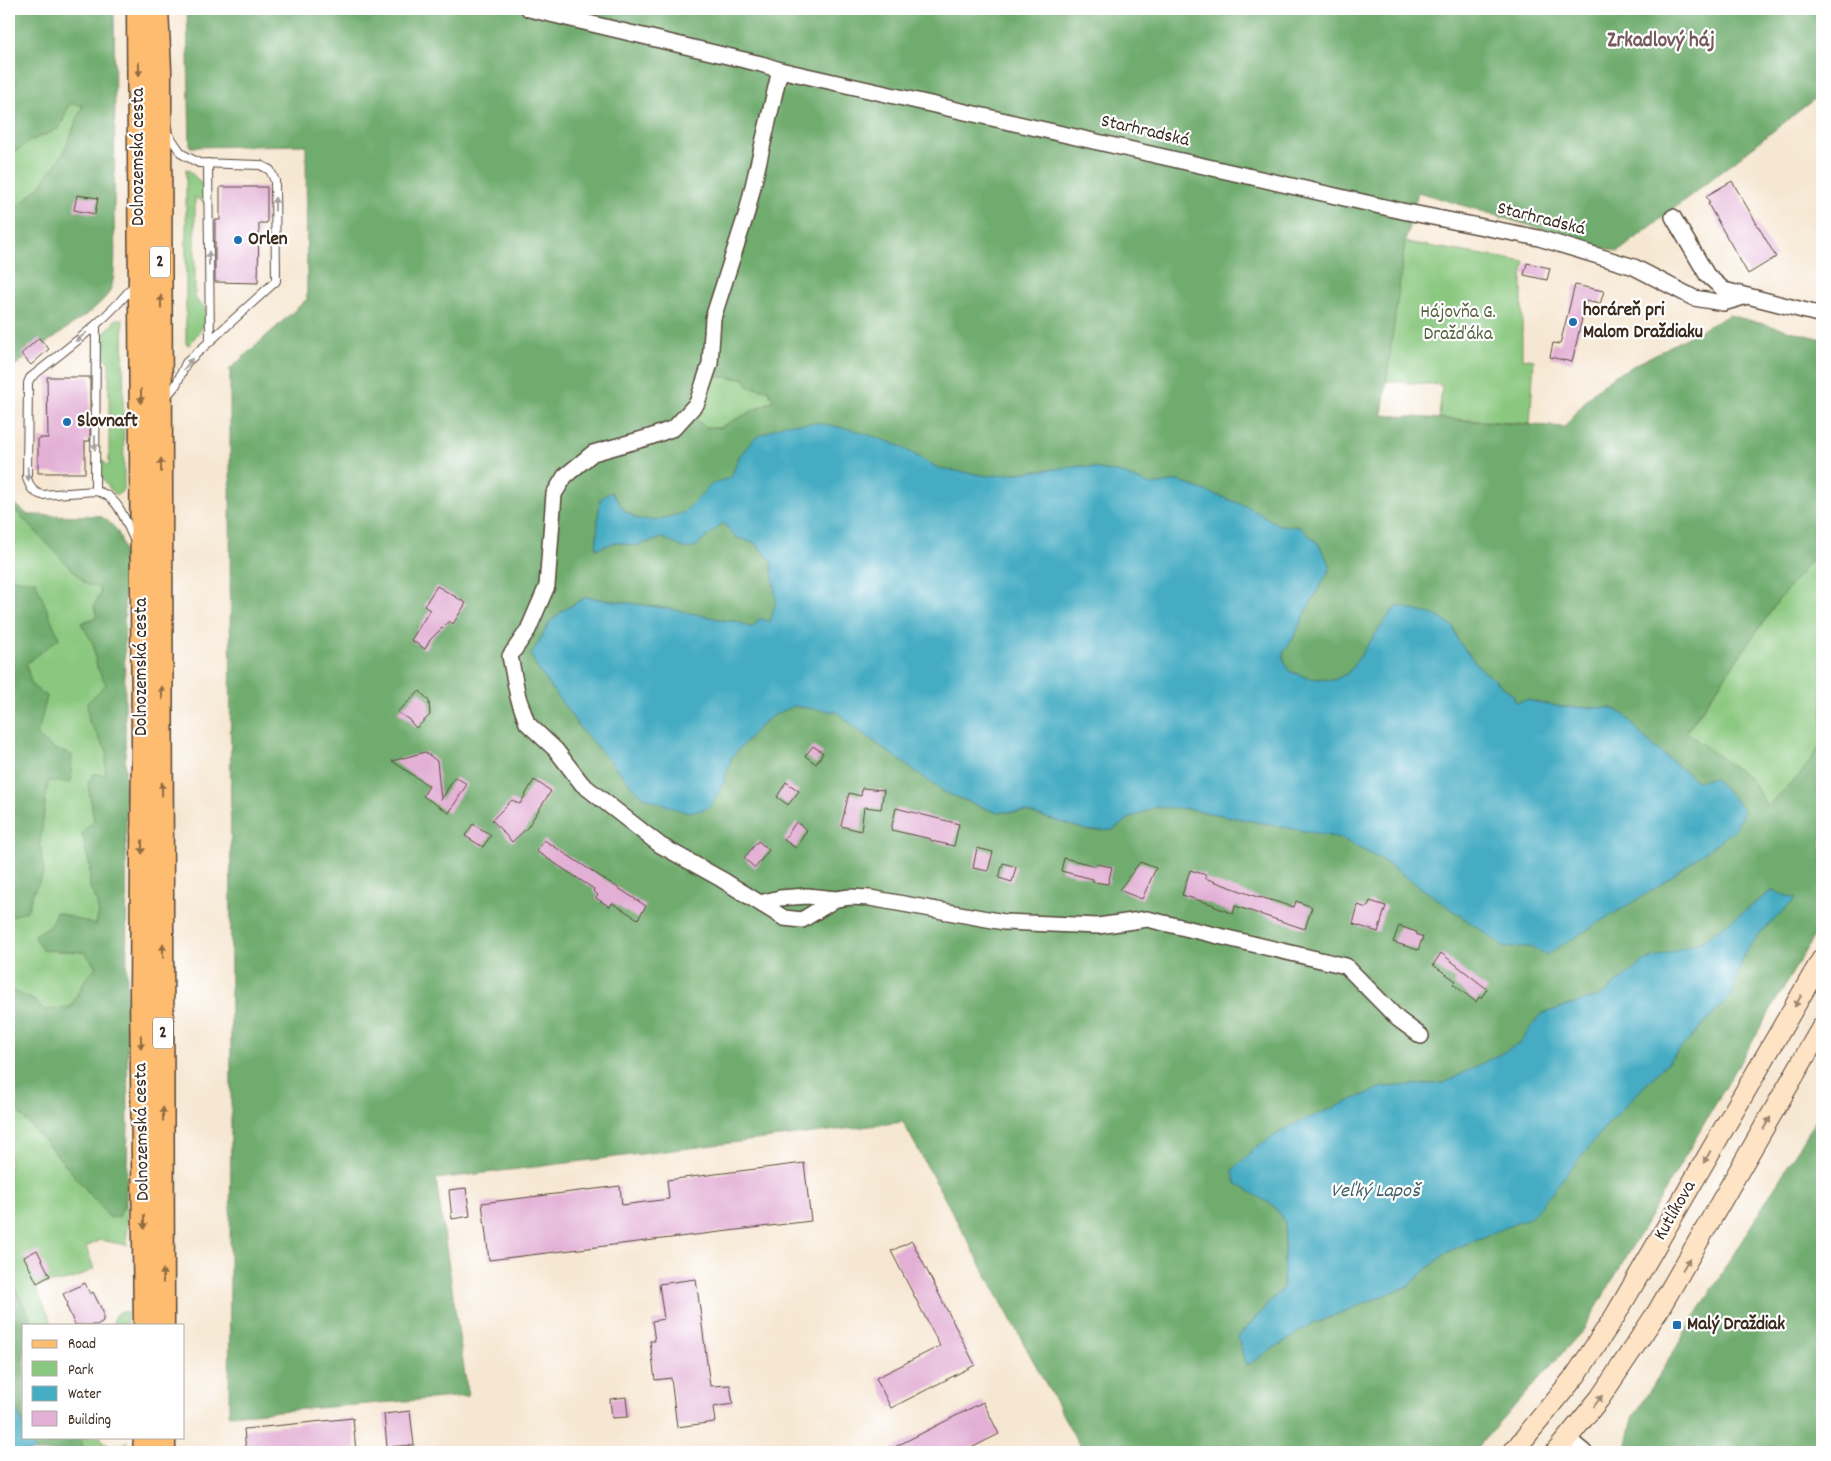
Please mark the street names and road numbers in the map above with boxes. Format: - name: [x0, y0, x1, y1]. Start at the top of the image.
- street label: Dolnozemská cesta: [126, 87, 153, 226]
- street label: Starhradská: [1098, 109, 1192, 155]
- street label: Starhradská: [1494, 196, 1589, 244]
- road number: 2: [150, 246, 170, 278]
- street label: Dolnozemská cesta: [129, 597, 156, 736]
- road number: 2: [153, 1018, 173, 1048]
- street label: Dolnozemská cesta: [128, 1062, 158, 1201]
- street label: Kutlíkova: [1648, 1175, 1705, 1246]

